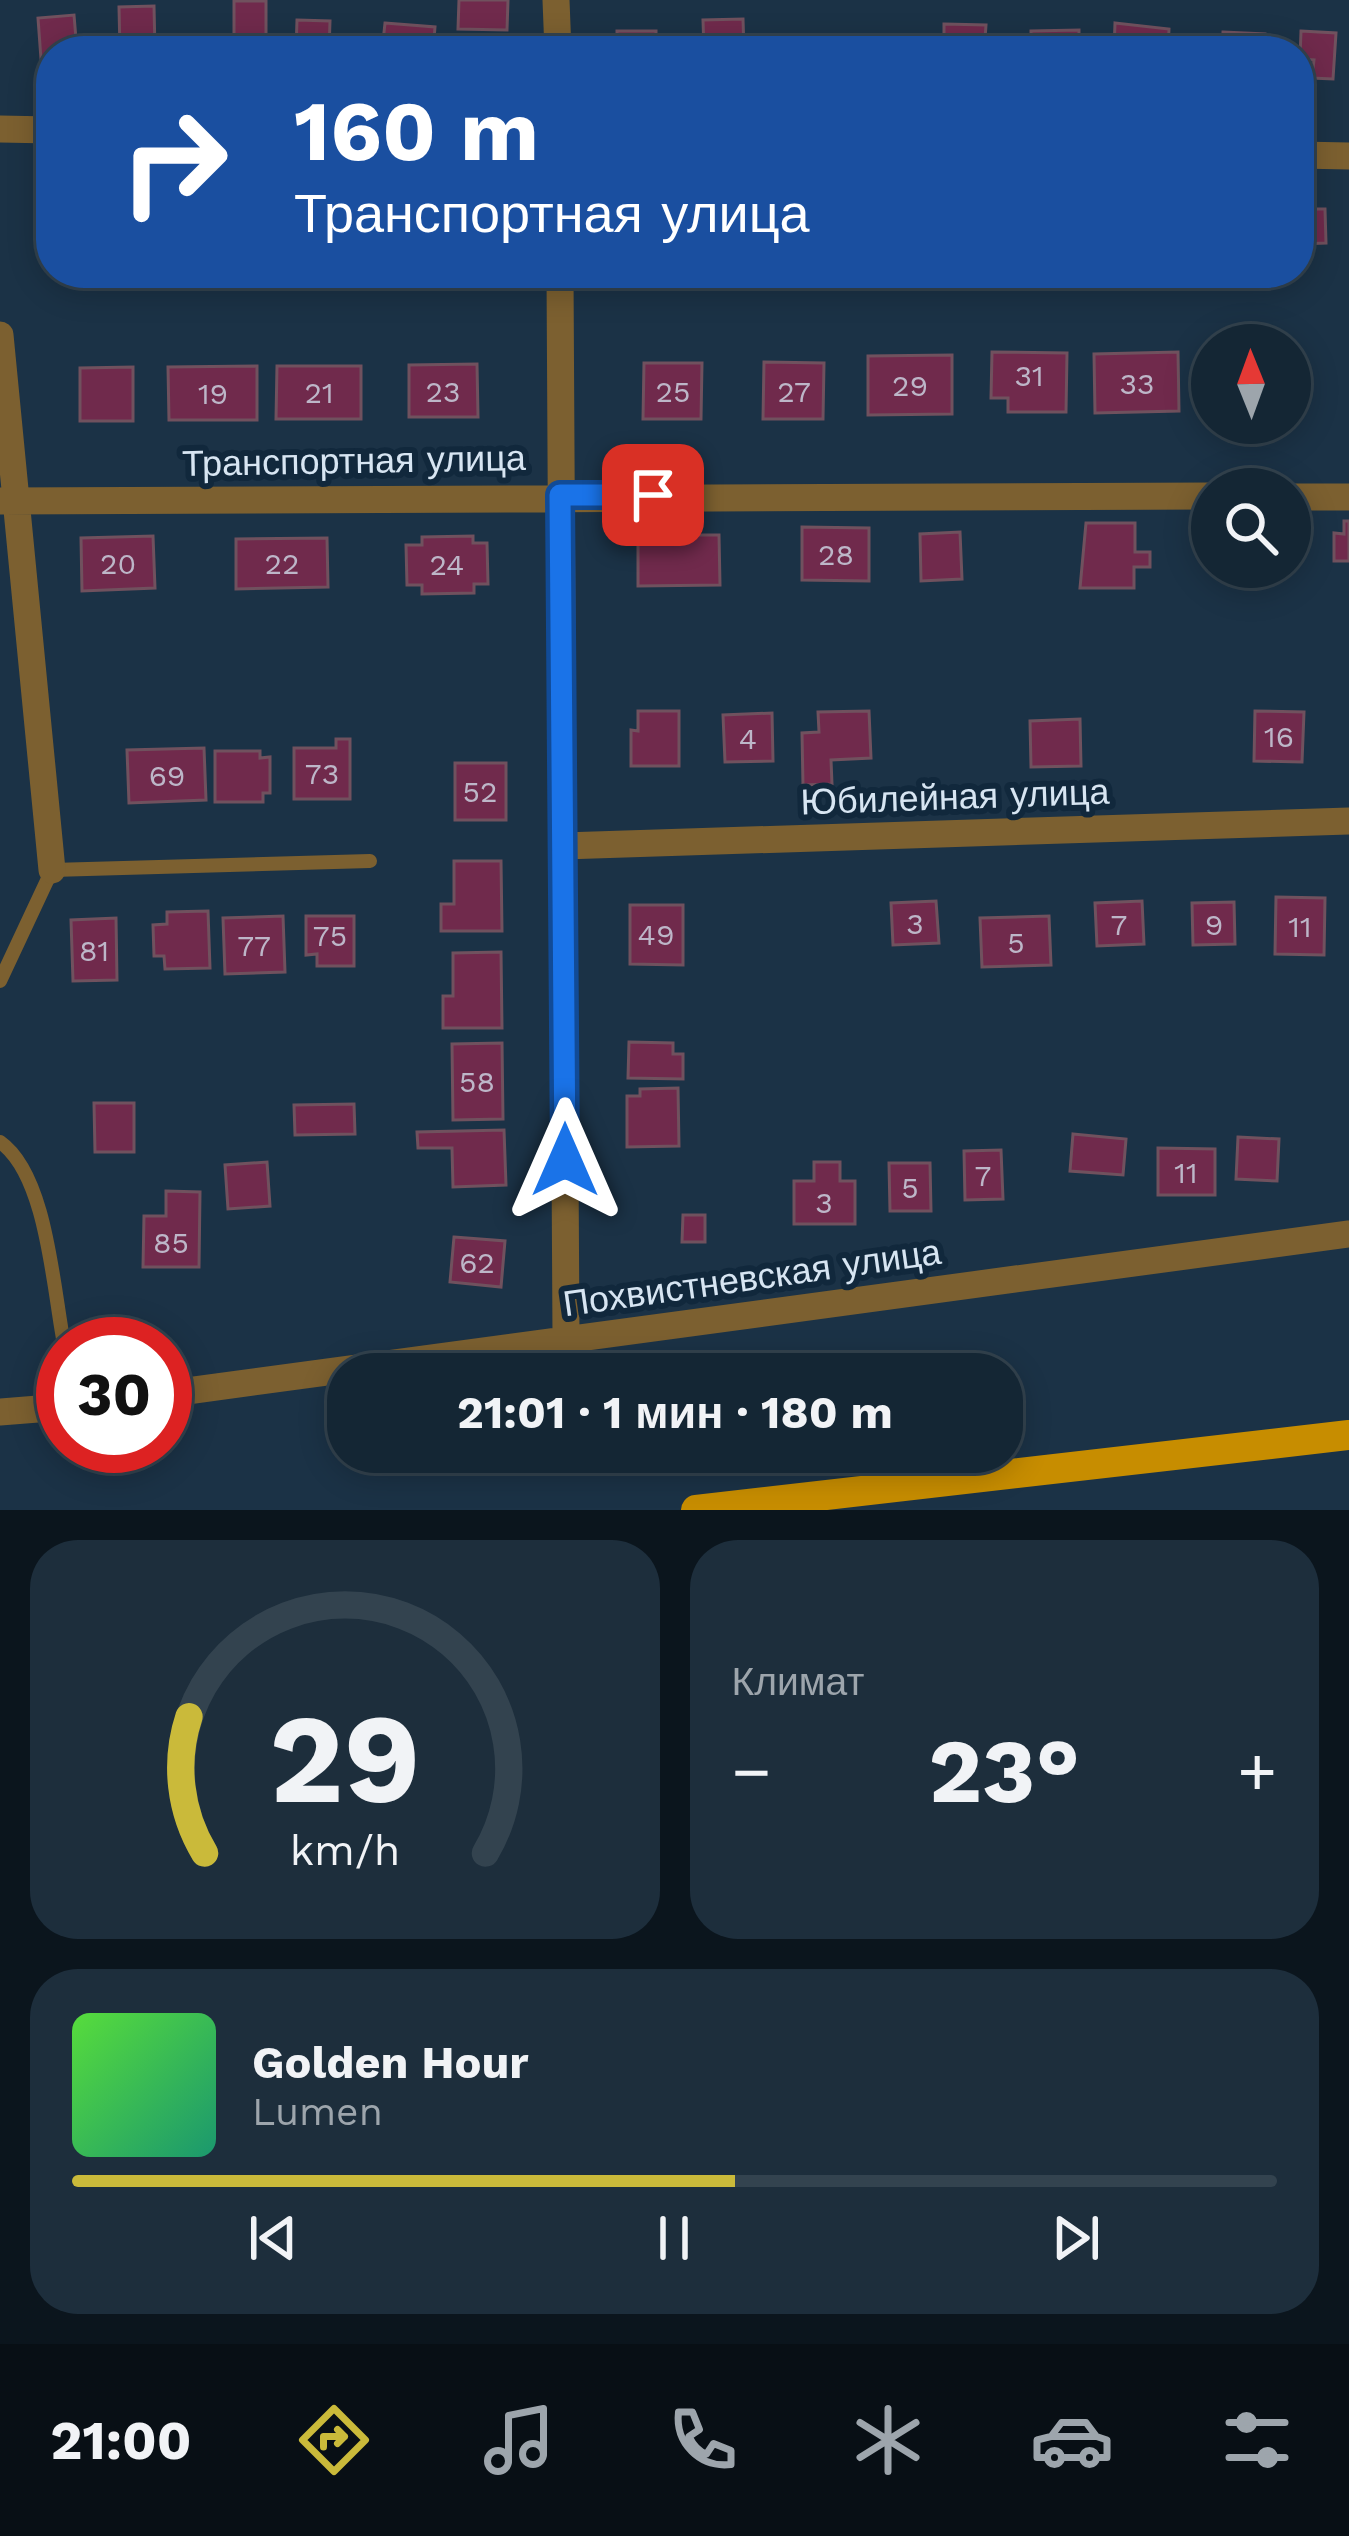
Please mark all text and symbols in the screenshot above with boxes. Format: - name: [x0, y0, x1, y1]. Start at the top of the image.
- text: 160 m: [294, 82, 539, 180]
- icon: right: [96, 84, 252, 240]
- text: Транспортная улица: [294, 182, 810, 245]
- north arrow: [1191, 324, 1311, 444]
- map controls: [1191, 324, 1311, 588]
- house number: 31: [1014, 358, 1044, 393]
- house number: 33: [1120, 366, 1154, 401]
- house number: 29: [892, 368, 928, 403]
- house number: 23: [426, 374, 460, 409]
- house number: 25: [656, 374, 690, 409]
- house number: 27: [777, 374, 811, 409]
- house number: 21: [304, 375, 334, 410]
- house number: 19: [198, 376, 228, 411]
- street label: Транспортная улица: [182, 437, 527, 485]
- pin: [602, 444, 704, 546]
- icon: arrive: [620, 462, 686, 528]
- button: search: [1191, 468, 1311, 588]
- house number: 28: [818, 537, 854, 572]
- house number: 20: [100, 546, 136, 581]
- house number: 22: [265, 546, 299, 581]
- house number: 24: [430, 547, 464, 582]
- house number: 16: [1264, 719, 1294, 754]
- house number: 4: [739, 721, 757, 756]
- house number: 73: [305, 756, 339, 791]
- house number: 69: [149, 758, 185, 793]
- street label: Юбилейная улица: [800, 771, 1111, 823]
- house number: 52: [463, 774, 497, 809]
- house number: 3: [906, 906, 924, 941]
- house number: 7: [1111, 907, 1127, 942]
- house number: 9: [1205, 907, 1223, 942]
- house number: 11: [1288, 909, 1312, 944]
- house number: 49: [638, 917, 674, 952]
- house number: 75: [313, 918, 347, 953]
- house number: 5: [1007, 925, 1025, 960]
- house number: 77: [237, 928, 271, 963]
- house number: 81: [79, 933, 109, 968]
- house number: 58: [459, 1064, 495, 1099]
- position arrow: [502, 1097, 628, 1223]
- house number: 11: [1174, 1155, 1198, 1190]
- house number: 7: [975, 1158, 991, 1193]
- house number: 5: [901, 1170, 919, 1205]
- house number: 3: [815, 1185, 833, 1220]
- house number: 85: [153, 1225, 189, 1260]
- street label: Похвистневская улица: [560, 1231, 945, 1325]
- house number: 62: [459, 1245, 495, 1280]
- speed limit sign: 30: [36, 1317, 192, 1473]
- text: 21:01 · 1 мин · 180 m: [457, 1386, 893, 1439]
- text: Климат: [732, 1659, 864, 1704]
- text: 29: [269, 1686, 420, 1832]
- text: 23°: [928, 1718, 1080, 1824]
- text: −: [732, 1733, 771, 1810]
- text: +: [1237, 1733, 1277, 1810]
- text: km/h: [289, 1824, 400, 1874]
- text: Golden Hour: [252, 2036, 529, 2089]
- text: Lumen: [252, 2089, 383, 2134]
- icon: previous: [240, 2205, 306, 2271]
- icon: pause: [641, 2205, 707, 2271]
- icon: next: [1043, 2205, 1109, 2271]
- icon: directions: [292, 2398, 376, 2482]
- icon: music: [477, 2398, 561, 2482]
- icon: phone: [661, 2398, 745, 2482]
- icon: climate: [846, 2398, 930, 2482]
- icon: car: [1030, 2398, 1114, 2482]
- icon: filters: [1215, 2398, 1299, 2482]
- text: 21:00: [50, 2409, 192, 2472]

